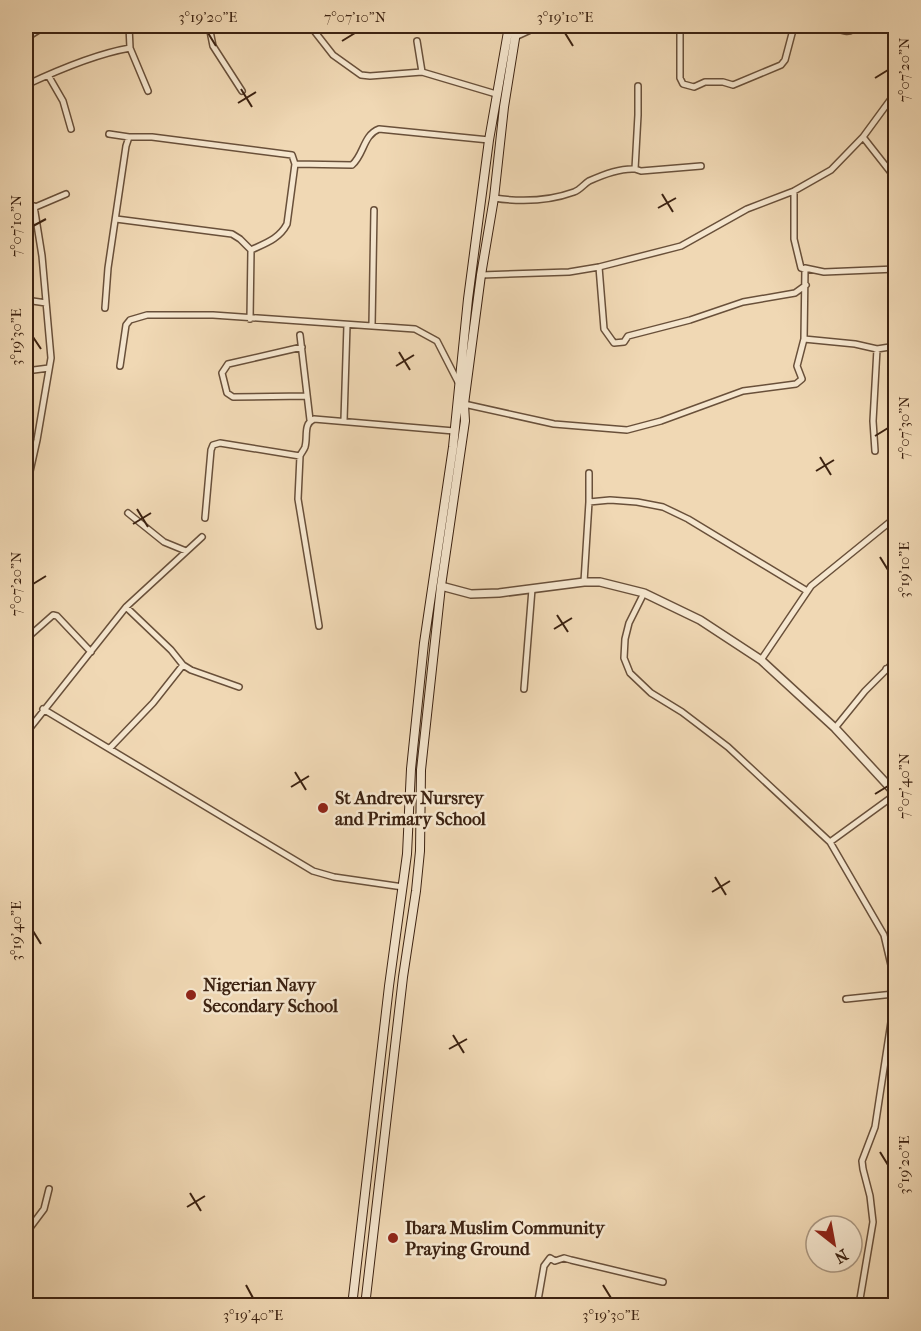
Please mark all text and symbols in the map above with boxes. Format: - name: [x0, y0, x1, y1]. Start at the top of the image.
- text: 3°19'20"E: [178, 8, 238, 26]
- text: 7°07'10"N: [324, 8, 387, 26]
- text: 3°19'10"E: [537, 8, 593, 26]
- text: 7°07'20"N: [895, 37, 913, 102]
- text: 7°07'10"N: [7, 194, 25, 257]
- text: 3°19'30"E: [7, 308, 25, 366]
- text: 7°07'30"N: [895, 396, 913, 460]
- text: 3°19'10"E: [895, 542, 913, 598]
- text: 7°07'20"N: [7, 551, 25, 616]
- text: 7°07'40"N: [895, 752, 913, 819]
- place label: St Andrew Nursrey and Primary School: [335, 788, 487, 830]
- marker: St Andrew Nursrey and Primary School: [316, 801, 330, 815]
- text: 3°19'40"E: [7, 901, 25, 961]
- place label: Nigerian Navy Secondary School: [203, 975, 339, 1017]
- marker: Nigerian Navy Secondary School: [184, 988, 198, 1002]
- text: 3°19'20"E: [895, 1135, 913, 1195]
- north arrow: [804, 1214, 864, 1274]
- place label: Ibara Muslim Community Praying Ground: [405, 1218, 606, 1260]
- marker: Ibara Muslim Community Praying Ground: [386, 1231, 400, 1245]
- text: N: [831, 1245, 852, 1268]
- text: 3°19'40"E: [223, 1306, 283, 1324]
- text: 3°19'30"E: [582, 1306, 640, 1324]

